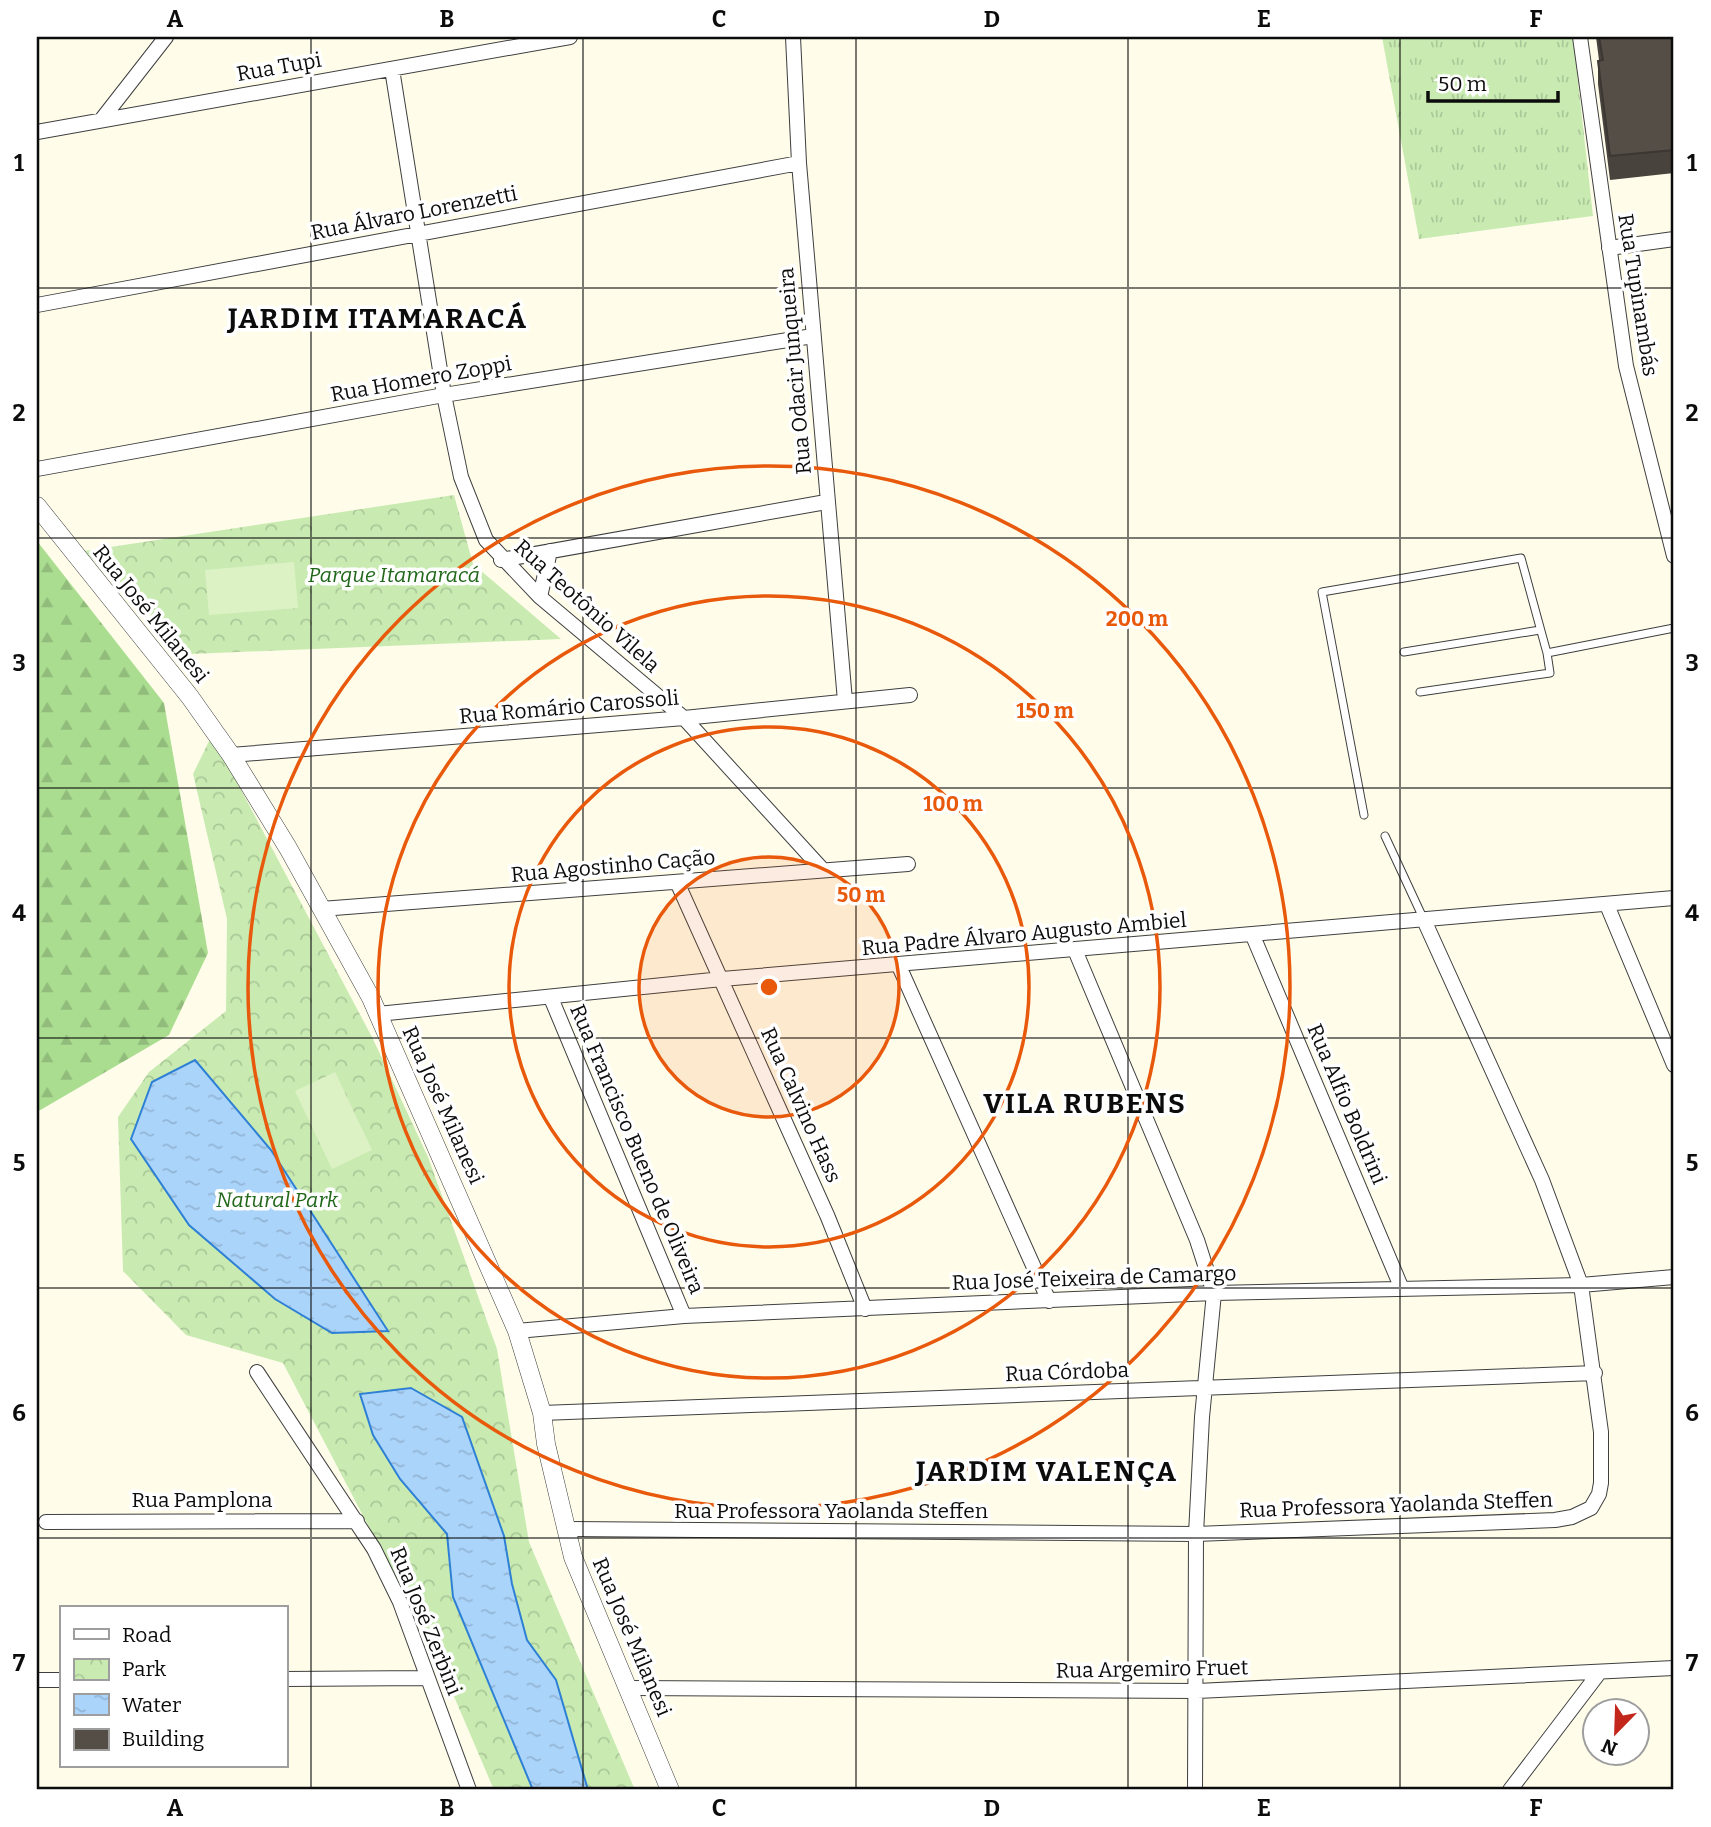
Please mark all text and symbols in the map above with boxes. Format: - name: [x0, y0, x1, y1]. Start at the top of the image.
- text: A: [167, 5, 184, 33]
- text: B: [440, 5, 454, 33]
- text: C: [712, 5, 726, 33]
- text: D: [984, 5, 1000, 33]
- text: E: [1257, 5, 1271, 33]
- text: F: [1530, 5, 1543, 33]
- street label: Rua Tupi: [234, 47, 324, 87]
- scale bar: [1428, 60, 1557, 104]
- text: 50 m: [1438, 71, 1487, 97]
- text: 1: [14, 149, 24, 177]
- text: 1: [1687, 149, 1697, 177]
- street label: Rua Álvaro Lorenzetti: [309, 180, 519, 246]
- street label: Rua Tupinambás: [1612, 212, 1664, 378]
- street label: Rua Odacir Junqueira: [773, 266, 817, 476]
- district label: JARDIM ITAMARACÁ: [226, 302, 528, 335]
- street label: Rua Homero Zoppi: [328, 350, 514, 408]
- text: 2: [13, 399, 26, 427]
- text: 2: [1686, 399, 1699, 427]
- street label: Rua Teotônio Vilela: [509, 534, 666, 679]
- street label: Rua José Milanesi: [87, 540, 215, 688]
- park label: Parque Itamaracá: [308, 562, 480, 588]
- text: 200 m: [1106, 606, 1168, 632]
- text: 3: [12, 649, 26, 677]
- text: 3: [1685, 649, 1699, 677]
- street label: Rua Romário Carossoli: [458, 684, 680, 730]
- text: 150 m: [1016, 698, 1074, 724]
- text: 100 m: [923, 791, 983, 817]
- street label: Rua Agostinho Cação: [510, 844, 716, 888]
- text: 50 m: [837, 882, 885, 908]
- text: 4: [12, 899, 26, 927]
- text: 4: [1685, 899, 1699, 927]
- street label: Rua Padre Álvaro Augusto Ambiel: [860, 907, 1188, 961]
- centre of rings: [757, 975, 781, 999]
- street label: Rua Francisco Bueno de Oliveira: [564, 1000, 710, 1298]
- street label: Rua Alfio Boldrini: [1302, 1020, 1392, 1188]
- street label: Rua José Milanesi: [397, 1022, 489, 1188]
- street label: Rua Calvino Hass: [755, 1023, 847, 1187]
- district label: VILA RUBENS: [983, 1087, 1187, 1120]
- text: 5: [13, 1149, 25, 1177]
- text: 5: [1686, 1149, 1698, 1177]
- park label: Natural Park: [216, 1187, 339, 1213]
- street label: Rua José Teixeira de Camargo: [951, 1260, 1237, 1296]
- street label: Rua Córdoba: [1004, 1357, 1130, 1387]
- text: 6: [12, 1399, 26, 1427]
- text: 6: [1685, 1399, 1699, 1427]
- district label: JARDIM VALENÇA: [914, 1455, 1178, 1488]
- street label: Rua Pamplona: [131, 1487, 273, 1513]
- street label: Rua Professora Yaolanda Steffen: [1239, 1487, 1553, 1523]
- street label: Rua Professora Yaolanda Steffen: [674, 1498, 988, 1524]
- street label: Rua José Zerbini: [384, 1543, 468, 1699]
- street label: Rua José Milanesi: [587, 1554, 677, 1720]
- legend: [60, 1606, 287, 1768]
- text: Road: [122, 1622, 171, 1648]
- text: 7: [13, 1649, 26, 1677]
- text: 7: [1686, 1649, 1699, 1677]
- street label: Rua Argemiro Fruet: [1056, 1654, 1249, 1684]
- text: Park: [122, 1656, 166, 1682]
- text: Water: [122, 1692, 181, 1718]
- north arrow: [1582, 1698, 1652, 1768]
- text: Building: [122, 1726, 205, 1752]
- text: N: [1598, 1734, 1621, 1761]
- text: A: [167, 1794, 184, 1822]
- text: B: [440, 1794, 454, 1822]
- text: C: [712, 1794, 726, 1822]
- text: D: [984, 1794, 1000, 1822]
- text: E: [1257, 1794, 1271, 1822]
- text: F: [1530, 1794, 1543, 1822]

